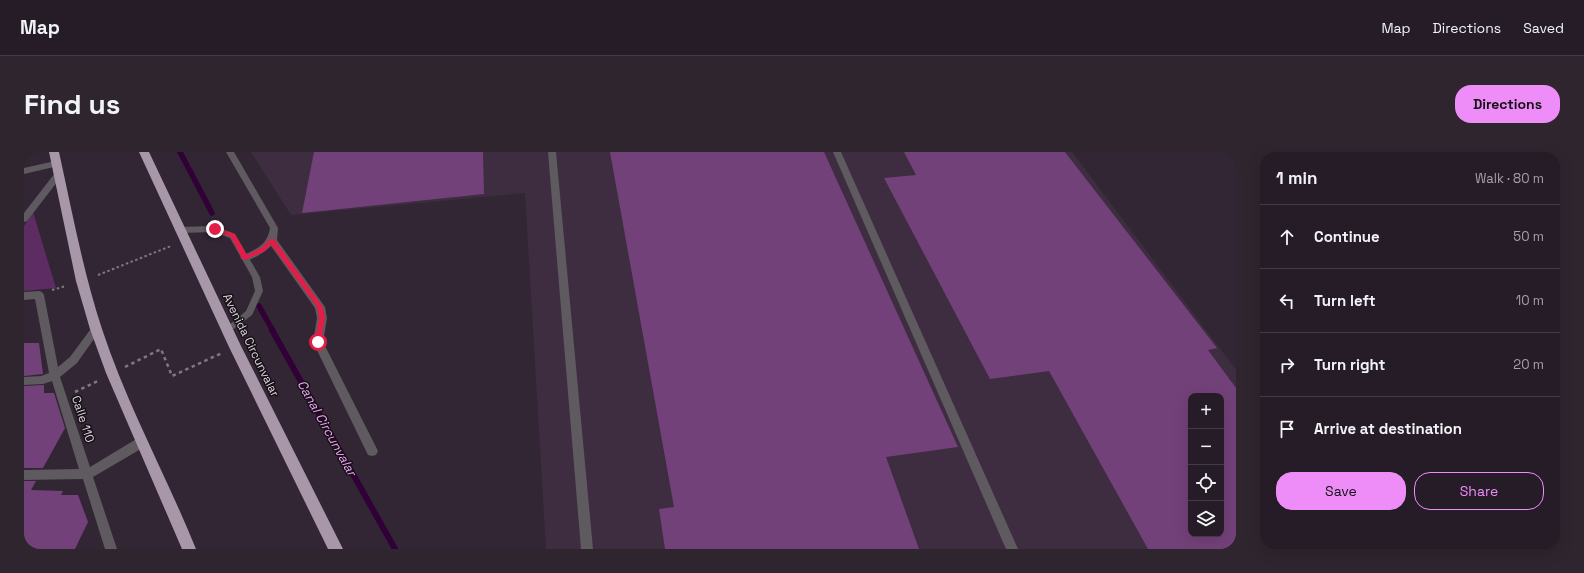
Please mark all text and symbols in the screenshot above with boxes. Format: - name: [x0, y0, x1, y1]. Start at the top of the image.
- text: Map: [20, 15, 60, 40]
- text: Map: [1381, 19, 1411, 37]
- text: Directions: [1433, 19, 1501, 37]
- text: Saved: [1523, 19, 1564, 37]
- button: Directions: [1455, 85, 1560, 123]
- text: Find us: [24, 86, 121, 122]
- text: 1 min: [1276, 167, 1318, 189]
- text: Walk · 80 m: [1475, 170, 1544, 187]
- route end: [206, 220, 224, 238]
- icon: ahead: [1276, 226, 1298, 248]
- text: Continue: [1314, 227, 1380, 246]
- text: 50 m: [1513, 228, 1544, 245]
- icon: left: [1276, 290, 1298, 312]
- street label: Avenida Circunvalar: [219, 291, 283, 400]
- text: Turn left: [1314, 291, 1376, 310]
- text: 10 m: [1516, 292, 1544, 309]
- route start: [309, 333, 327, 351]
- icon: right: [1276, 354, 1298, 376]
- text: Turn right: [1314, 355, 1385, 374]
- text: 20 m: [1513, 356, 1544, 373]
- water label: Canal Circunvalar: [294, 377, 361, 481]
- map controls: [1188, 393, 1224, 537]
- button: +: [1188, 393, 1224, 429]
- street label: Calle 110: [68, 394, 98, 444]
- icon: arrive: [1276, 418, 1298, 440]
- text: Arrive at destination: [1314, 419, 1462, 438]
- button: −: [1188, 429, 1224, 465]
- button: locate: [1188, 465, 1224, 501]
- button: Save: [1276, 472, 1406, 510]
- button: Share: [1414, 472, 1544, 510]
- button: layers: [1188, 501, 1224, 537]

